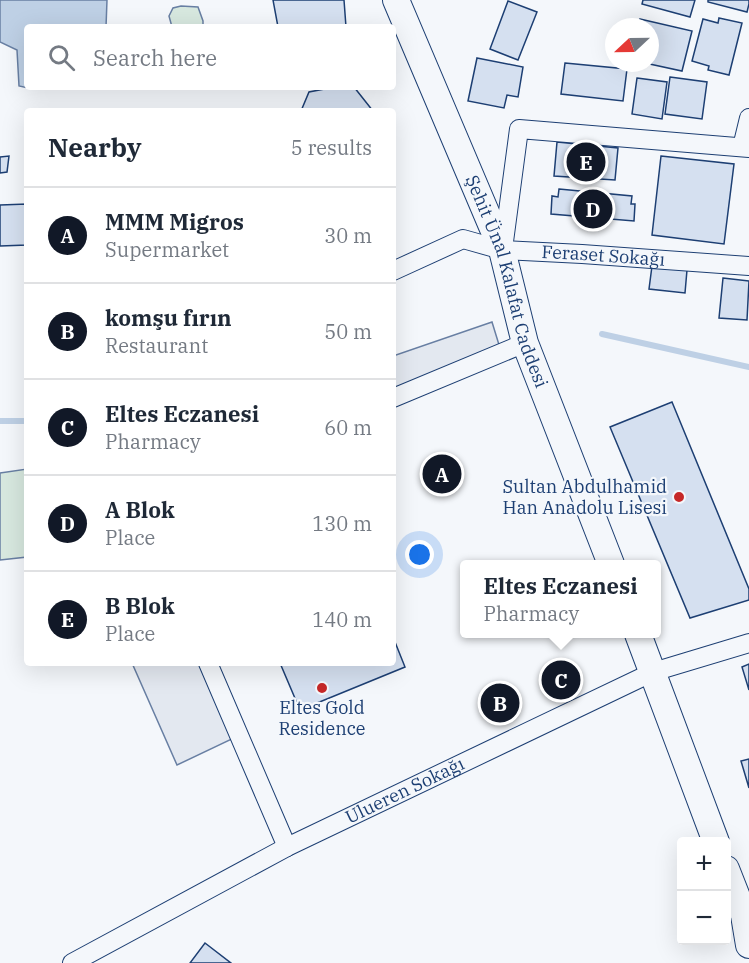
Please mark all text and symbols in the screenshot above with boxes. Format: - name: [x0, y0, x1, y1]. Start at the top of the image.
- north arrow: [605, 18, 659, 72]
- search box: [24, 24, 396, 90]
- icon: search: [45, 41, 78, 74]
- text: Search here: [93, 43, 217, 72]
- text: Nearby: [48, 130, 142, 164]
- text: 5 results: [291, 134, 372, 161]
- pin: E: [566, 140, 606, 184]
- street label: Şehit Ünal Kalafat Caddesi: [461, 172, 553, 391]
- pin: D: [574, 186, 612, 232]
- text: MMM Migros: [105, 207, 244, 236]
- text: A: [61, 222, 74, 249]
- text: 30 m: [324, 222, 372, 249]
- text: Supermarket: [105, 236, 229, 263]
- street label: Feraset Sokağı: [541, 240, 666, 271]
- text: komşu fırın: [105, 303, 232, 332]
- text: B: [60, 318, 75, 345]
- text: 50 m: [324, 318, 372, 345]
- text: Restaurant: [105, 332, 208, 359]
- text: Eltes Eczanesi: [105, 399, 259, 428]
- text: C: [61, 414, 74, 441]
- text: 60 m: [324, 414, 372, 441]
- text: Pharmacy: [105, 428, 201, 455]
- pin: A: [422, 452, 462, 496]
- place label: Sultan Abdulhamid Han Anadolu Lisesi: [502, 475, 667, 519]
- marker: Sultan Abdulhamid Han Anadolu Lisesi: [672, 490, 686, 504]
- text: A Blok: [105, 495, 175, 524]
- text: D: [60, 510, 75, 537]
- text: 130 m: [312, 510, 372, 537]
- text: Place: [105, 524, 155, 551]
- your location: [405, 540, 434, 569]
- popup: [460, 560, 661, 638]
- text: Eltes Eczanesi: [483, 571, 638, 600]
- text: B Blok: [105, 591, 175, 620]
- text: Pharmacy: [483, 600, 579, 627]
- text: E: [61, 606, 74, 633]
- text: 140 m: [312, 606, 372, 633]
- text: Place: [105, 620, 155, 647]
- pin: C: [542, 658, 580, 702]
- pin: B: [480, 680, 520, 726]
- marker: Eltes Gold Residence: [315, 681, 329, 695]
- place label: Eltes Gold Residence: [279, 696, 365, 740]
- street label: Ulueren Sokağı: [341, 752, 468, 828]
- map controls: [677, 837, 731, 945]
- button: +: [677, 837, 731, 891]
- button: −: [677, 891, 731, 945]

